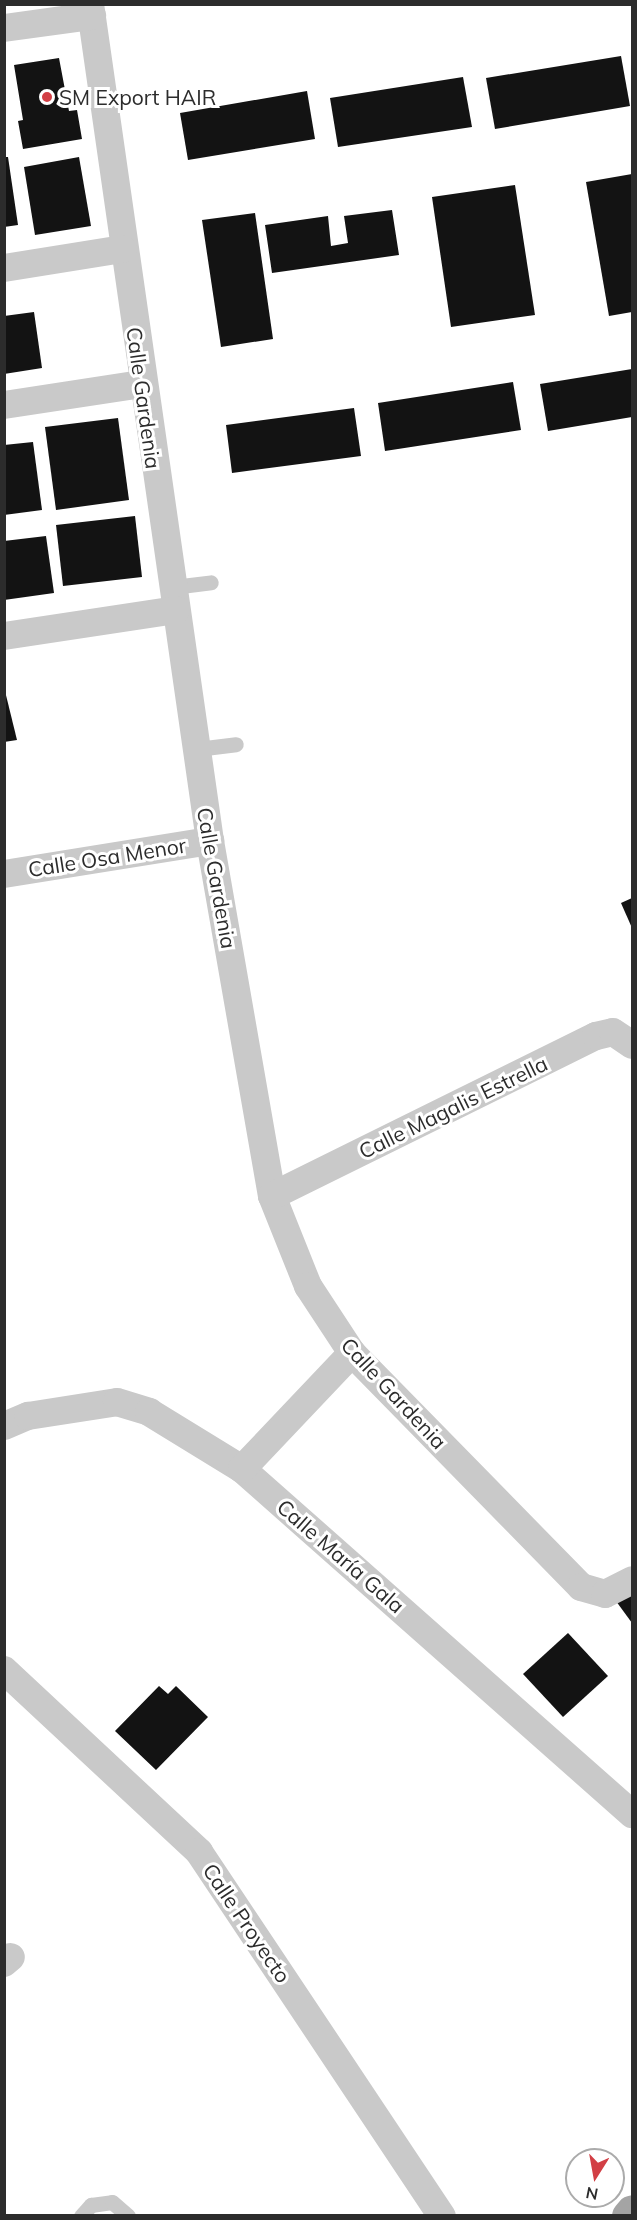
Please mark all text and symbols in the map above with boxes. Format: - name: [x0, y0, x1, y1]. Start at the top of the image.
- place label: SM Export HAIR: [59, 84, 216, 110]
- marker: SM Export HAIR: [40, 90, 54, 104]
- street label: Calle Gardenia: [122, 325, 166, 471]
- street label: Calle Gardenia: [192, 805, 242, 951]
- street label: Calle Osa Menor: [26, 832, 188, 882]
- street label: Calle Magalis Estrella: [355, 1050, 551, 1164]
- street label: Calle Gardenia: [336, 1332, 452, 1454]
- street label: Calle María Gala: [272, 1494, 410, 1618]
- street label: Calle Proyecto: [198, 1859, 296, 1987]
- north arrow: [565, 2148, 625, 2208]
- text: N: [584, 2183, 600, 2205]

